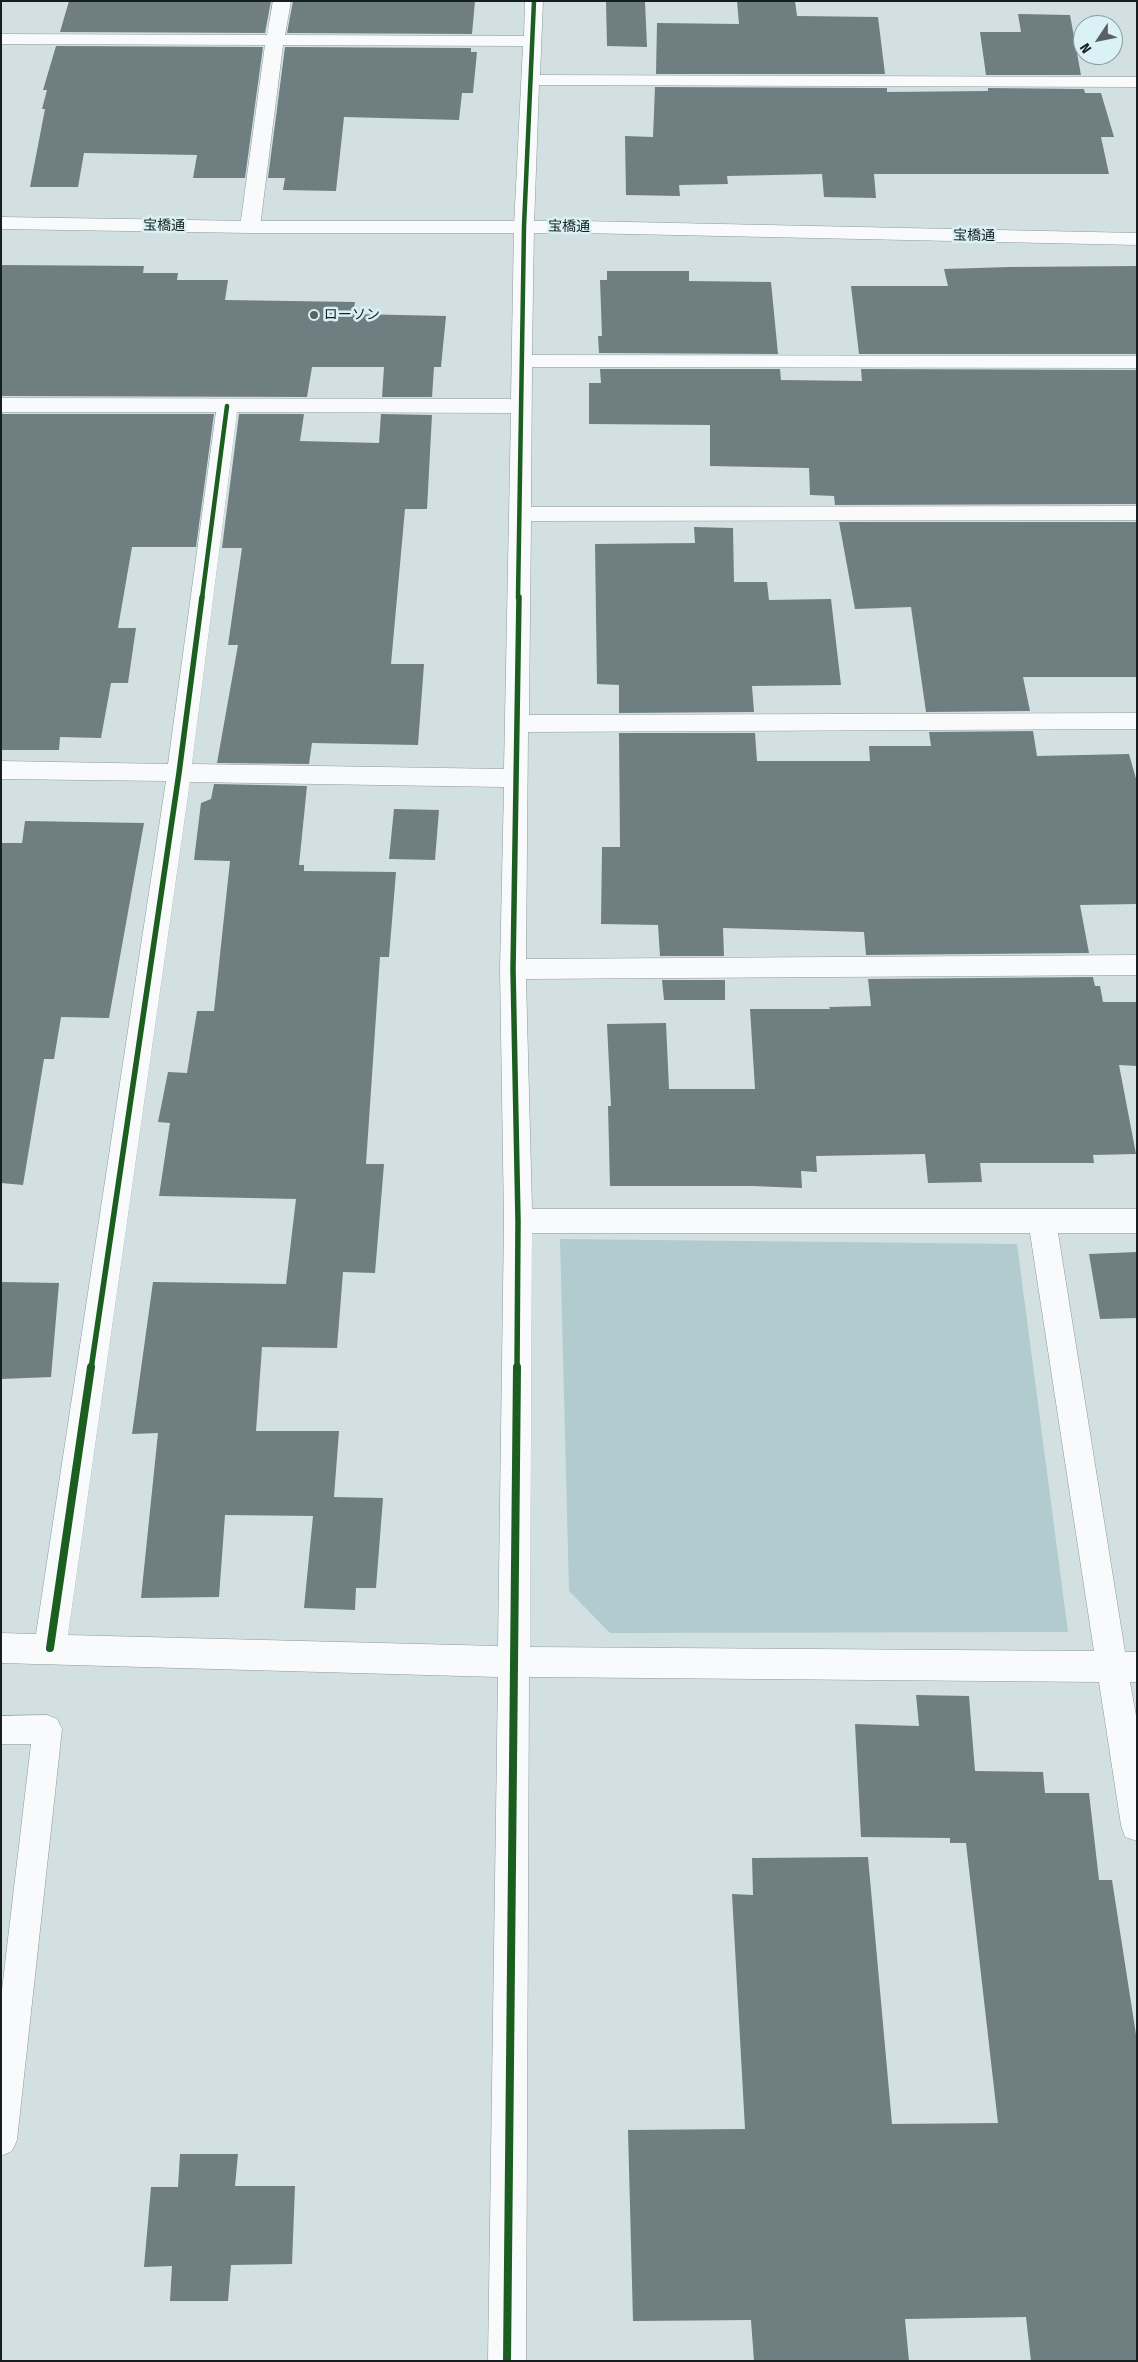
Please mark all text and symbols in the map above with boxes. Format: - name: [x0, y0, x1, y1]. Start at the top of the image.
- north arrow: [1073, 15, 1123, 65]
- text: N: [1077, 40, 1095, 56]
- street label: 宝橋通: [143, 217, 185, 235]
- street label: 宝橋通: [548, 218, 590, 236]
- street label: 宝橋通: [953, 227, 995, 245]
- place label: ローソン: [324, 307, 380, 323]
- marker: ローソン: [308, 309, 320, 321]

